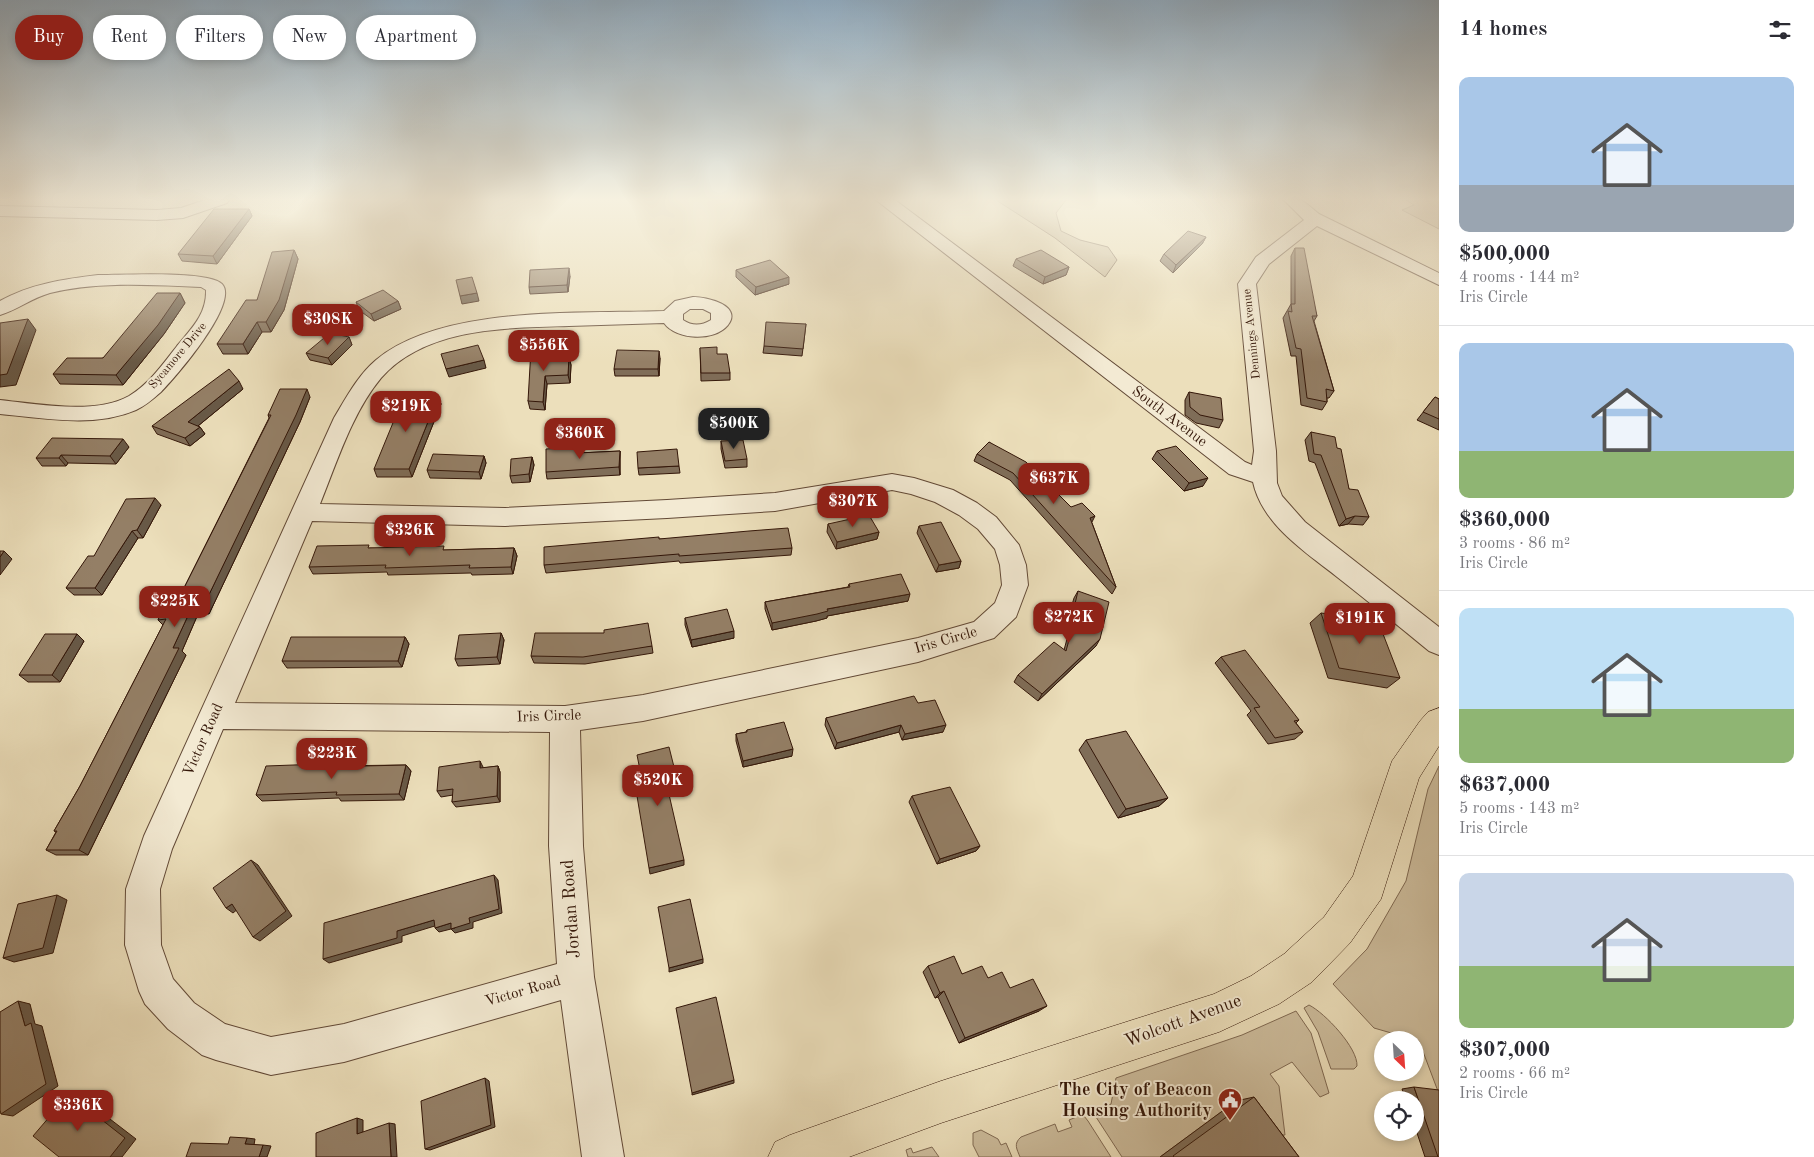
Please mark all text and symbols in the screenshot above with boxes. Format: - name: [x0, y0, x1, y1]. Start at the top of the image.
- chip: Buy: [15, 15, 83, 60]
- chip: Rent: [93, 15, 166, 60]
- chip: Filters: [176, 15, 263, 60]
- chip: New: [273, 15, 346, 60]
- chip: Apartment: [356, 15, 476, 60]
- icon: filters: [1766, 16, 1794, 44]
- text: 14 homes: [1459, 19, 1547, 40]
- icon: home: [1582, 110, 1672, 200]
- text: $500,000: [1459, 244, 1550, 265]
- text: 4 rooms · 144 m²: [1459, 270, 1579, 286]
- street label: Dennings Avenue: [1241, 288, 1263, 380]
- text: Iris Circle: [1459, 290, 1528, 306]
- pin: $308K: [293, 304, 363, 346]
- text: $308K: [303, 312, 353, 328]
- street label: Sycamore Drive: [147, 320, 209, 391]
- pin: $556K: [509, 330, 579, 372]
- text: $556K: [519, 338, 569, 354]
- icon: home: [1582, 375, 1672, 465]
- street label: South Avenue: [1129, 384, 1210, 450]
- pin: $219K: [371, 390, 441, 433]
- text: $219K: [381, 399, 431, 415]
- pin: $500K: [699, 408, 769, 450]
- text: $500K: [709, 416, 759, 432]
- pin: $360K: [545, 418, 615, 460]
- text: $360K: [555, 426, 605, 442]
- pin: $637K: [1019, 462, 1089, 505]
- text: $637K: [1029, 471, 1079, 487]
- pin: $307K: [818, 486, 888, 528]
- text: $307K: [828, 494, 878, 510]
- text: $360,000: [1459, 510, 1550, 531]
- pin: $326K: [375, 514, 445, 557]
- text: $326K: [385, 523, 435, 539]
- text: 3 rooms · 86 m²: [1459, 536, 1570, 552]
- text: Iris Circle: [1459, 556, 1528, 572]
- pin: $225K: [140, 586, 210, 628]
- text: $225K: [150, 594, 200, 610]
- pin: $272K: [1034, 602, 1104, 644]
- pin: $191K: [1325, 602, 1395, 645]
- text: $272K: [1044, 610, 1094, 626]
- text: $191K: [1335, 611, 1385, 627]
- street label: Iris Circle: [913, 625, 979, 657]
- icon: home: [1582, 640, 1672, 730]
- street label: Victor Road: [181, 701, 227, 779]
- street label: Iris Circle: [516, 708, 582, 726]
- pin: $223K: [297, 738, 367, 780]
- text: $223K: [307, 746, 357, 762]
- pin: $520K: [623, 764, 693, 807]
- text: $520K: [633, 773, 683, 789]
- text: $637,000: [1459, 775, 1550, 796]
- text: 5 rooms · 143 m²: [1459, 801, 1579, 817]
- text: Iris Circle: [1459, 821, 1528, 837]
- street label: Jordan Road: [559, 859, 583, 959]
- icon: home: [1582, 905, 1672, 995]
- street label: Victor Road: [483, 974, 563, 1010]
- street label: Wolcott Avenue: [1122, 992, 1244, 1050]
- north arrow: [1374, 1031, 1424, 1081]
- map controls: [1374, 1031, 1424, 1141]
- text: $307,000: [1459, 1040, 1550, 1061]
- text: 2 rooms · 66 m²: [1459, 1066, 1570, 1082]
- place label: The City of Beacon Housing Authority: [1059, 1081, 1212, 1120]
- text: Iris Circle: [1459, 1086, 1528, 1102]
- public building icon: The City of Beacon Housing Authority: [1217, 1087, 1243, 1121]
- pin: $336K: [43, 1090, 113, 1132]
- button: locate: [1374, 1091, 1424, 1141]
- text: $336K: [53, 1098, 103, 1114]

